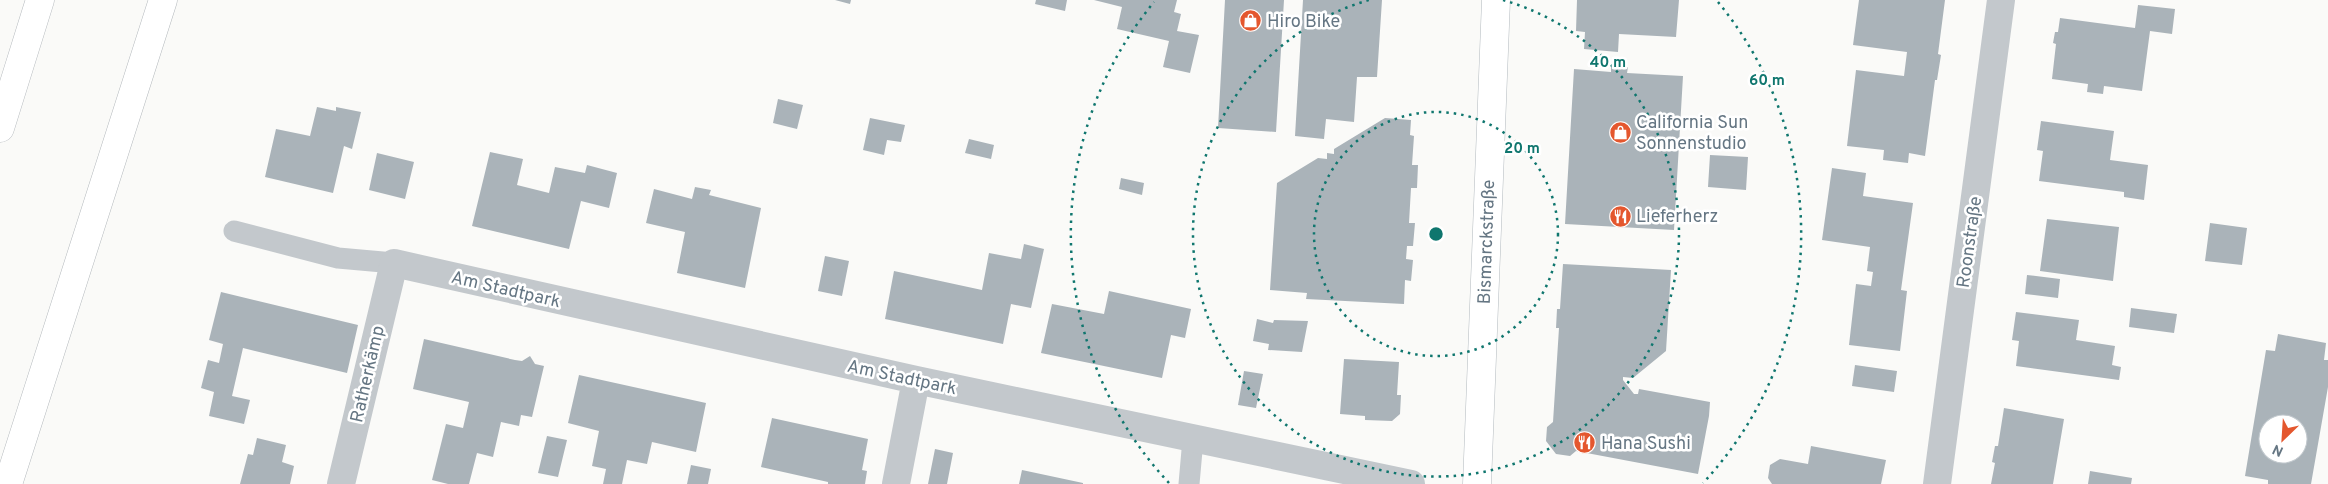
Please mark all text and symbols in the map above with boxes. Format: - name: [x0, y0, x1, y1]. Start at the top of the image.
- shop icon: Hiro Bike: [1239, 9, 1263, 33]
- place label: Hiro Bike: [1267, 11, 1340, 34]
- text: 40 m: [1590, 54, 1626, 73]
- text: 60 m: [1749, 72, 1785, 91]
- place label: California Sun Sonnenstudio: [1636, 112, 1748, 156]
- shop icon: California Sun Sonnenstudio: [1608, 120, 1632, 144]
- text: 20 m: [1504, 140, 1540, 159]
- street label: Bismarckstraße: [1474, 179, 1501, 305]
- street label: Roonstraße: [1953, 195, 1988, 289]
- restaurant icon: Lieferherz: [1608, 204, 1632, 228]
- place label: Lieferherz: [1636, 206, 1718, 229]
- centre of rings: [1427, 225, 1445, 243]
- street label: Am Stadtpark: [449, 267, 563, 314]
- street label: Ratherkämp: [346, 324, 391, 425]
- street label: Am Stadtpark: [845, 356, 959, 401]
- north arrow: [2258, 414, 2308, 464]
- restaurant icon: Hana Sushi: [1573, 431, 1597, 455]
- place label: Hana Sushi: [1601, 433, 1691, 456]
- text: N: [2270, 440, 2286, 459]

